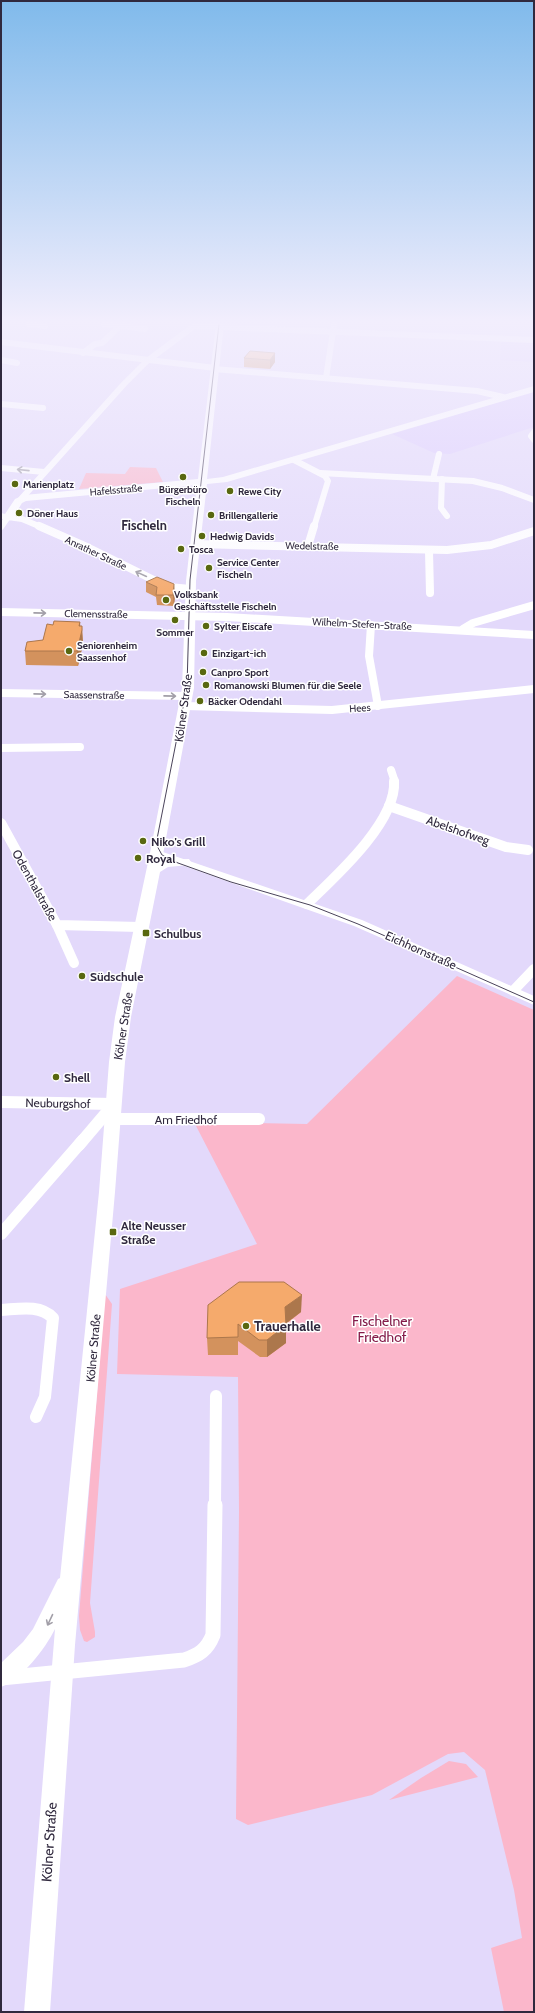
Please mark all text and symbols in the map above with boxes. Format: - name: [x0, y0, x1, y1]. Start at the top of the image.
- one-way arrow: [17, 466, 30, 474]
- marker: Bürgerbüro Fischeln: [178, 472, 188, 482]
- place label: Marienplatz: [23, 478, 74, 491]
- marker: Marienplatz: [10, 479, 20, 489]
- street label: Hafelsstraße: [89, 481, 143, 499]
- place label: Bürgerbüro Fischeln: [159, 483, 208, 508]
- place label: Rewe City: [238, 485, 282, 498]
- marker: Rewe City: [225, 486, 235, 496]
- place label: Döner Haus: [27, 507, 78, 520]
- marker: Döner Haus: [14, 508, 24, 518]
- place label: Brillengallerie: [219, 509, 278, 522]
- marker: Brillengallerie: [206, 510, 216, 520]
- district label: Fischeln: [121, 517, 167, 533]
- place label: Hedwig Davids: [210, 530, 274, 543]
- marker: Hedwig Davids: [197, 531, 207, 541]
- street label: Anrather Straße: [63, 533, 129, 573]
- street label: Wedelstraße: [285, 539, 339, 553]
- place label: Tosca: [189, 543, 213, 556]
- marker: Tosca: [176, 544, 186, 554]
- place label: Service Center Fischeln: [217, 556, 280, 581]
- marker: Service Center Fischeln: [204, 563, 214, 573]
- one-way arrow: [135, 570, 147, 577]
- place label: Volksbank Geschäftsstelle Fischeln: [174, 588, 277, 613]
- marker: Volksbank Geschäftsstelle Fischeln: [161, 595, 171, 605]
- street label: Clemensstraße: [64, 607, 128, 621]
- one-way arrow: [33, 609, 46, 617]
- marker: Sommer: [170, 615, 180, 625]
- street label: Wilhelm-Stefen-Straße: [312, 615, 412, 633]
- place label: Sylter Eiscafe: [214, 620, 272, 633]
- marker: Sylter Eiscafe: [201, 621, 211, 631]
- place label: Sommer: [156, 626, 194, 639]
- place label: Seniorenheim Saassenhof: [77, 639, 138, 664]
- marker: Seniorenheim Saassenhof: [64, 646, 74, 656]
- place label: Einzigart-ich: [212, 647, 266, 660]
- marker: Einzigart-ich: [199, 648, 209, 658]
- place label: Canpro Sport: [211, 666, 269, 679]
- marker: Canpro Sport: [198, 667, 208, 677]
- street label: Kölner Straße: [171, 673, 195, 743]
- place label: Romanowski Blumen für die Seele: [214, 679, 361, 692]
- marker: Romanowski Blumen für die Seele: [201, 680, 211, 690]
- street label: Saassenstraße: [64, 688, 124, 702]
- one-way arrow: [33, 690, 46, 698]
- one-way arrow: [163, 692, 176, 700]
- place label: Bäcker Odendahl: [208, 695, 282, 708]
- marker: Bäcker Odendahl: [195, 696, 205, 706]
- street label: Hees: [349, 701, 371, 715]
- street label: Abelshofweg: [424, 812, 493, 848]
- place label: Niko's Grill: [151, 834, 205, 849]
- marker: Niko's Grill: [138, 836, 148, 846]
- street label: Odenthalstraße: [9, 847, 61, 923]
- place label: Royal: [146, 851, 175, 866]
- marker: Royal: [133, 853, 143, 863]
- place label: Schulbus: [154, 926, 201, 941]
- marker: Schulbus: [141, 928, 151, 938]
- street label: Eichhornstraße: [383, 928, 459, 972]
- place label: Südschule: [90, 969, 143, 984]
- marker: Südschule: [77, 971, 87, 981]
- street label: Kölner Straße: [110, 991, 136, 1061]
- place label: Shell: [64, 1070, 90, 1085]
- marker: Shell: [51, 1072, 61, 1082]
- street label: Neuburgshof: [25, 1095, 91, 1111]
- street label: Am Friedhof: [155, 1112, 217, 1127]
- place label: Alte Neusser Straße: [121, 1218, 186, 1247]
- marker: Alte Neusser Straße: [108, 1227, 118, 1237]
- park label: Fischelner Friedhof: [352, 1312, 412, 1346]
- street label: Kölner Straße: [83, 1313, 103, 1383]
- place label: Trauerhalle: [254, 1317, 321, 1335]
- marker: Trauerhalle: [241, 1321, 251, 1331]
- one-way arrow: [46, 1613, 53, 1625]
- street label: Kölner Straße: [37, 1802, 61, 1882]

